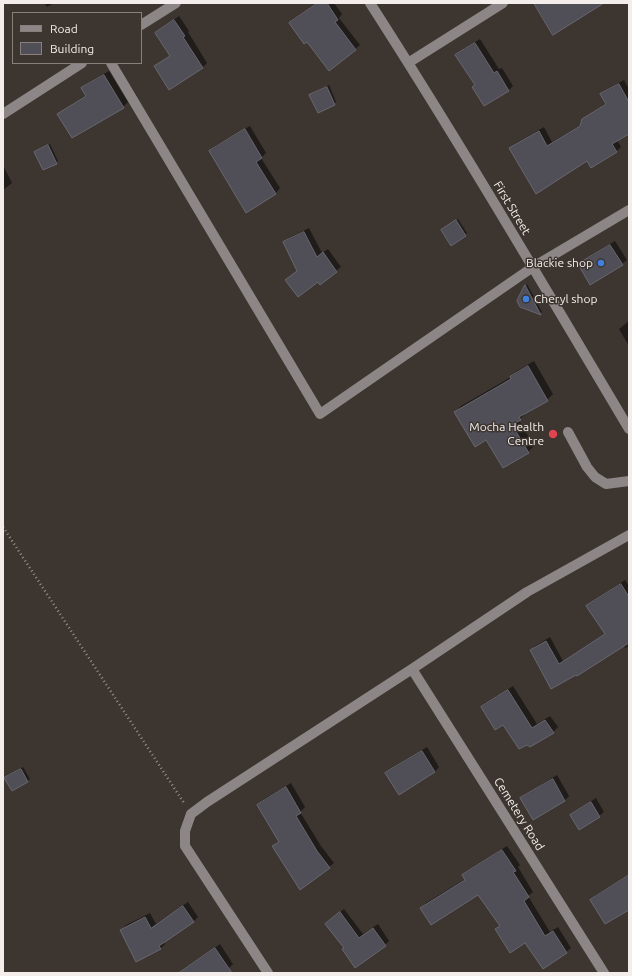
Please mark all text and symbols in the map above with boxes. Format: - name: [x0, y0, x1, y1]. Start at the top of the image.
- legend: [12, 12, 142, 64]
- text: Road: [50, 22, 78, 35]
- text: Building: [50, 42, 94, 55]
- street label: First Street: [490, 179, 534, 237]
- place label: Blackie shop: [526, 256, 593, 270]
- marker: Blackie shop: [596, 258, 606, 268]
- place label: Cheryl shop: [534, 292, 597, 306]
- marker: Cheryl shop: [521, 294, 531, 304]
- place label: Mocha Health Centre: [469, 420, 544, 448]
- marker: Mocha Health Centre: [547, 428, 559, 440]
- street label: Cemetery Road: [491, 775, 547, 853]

